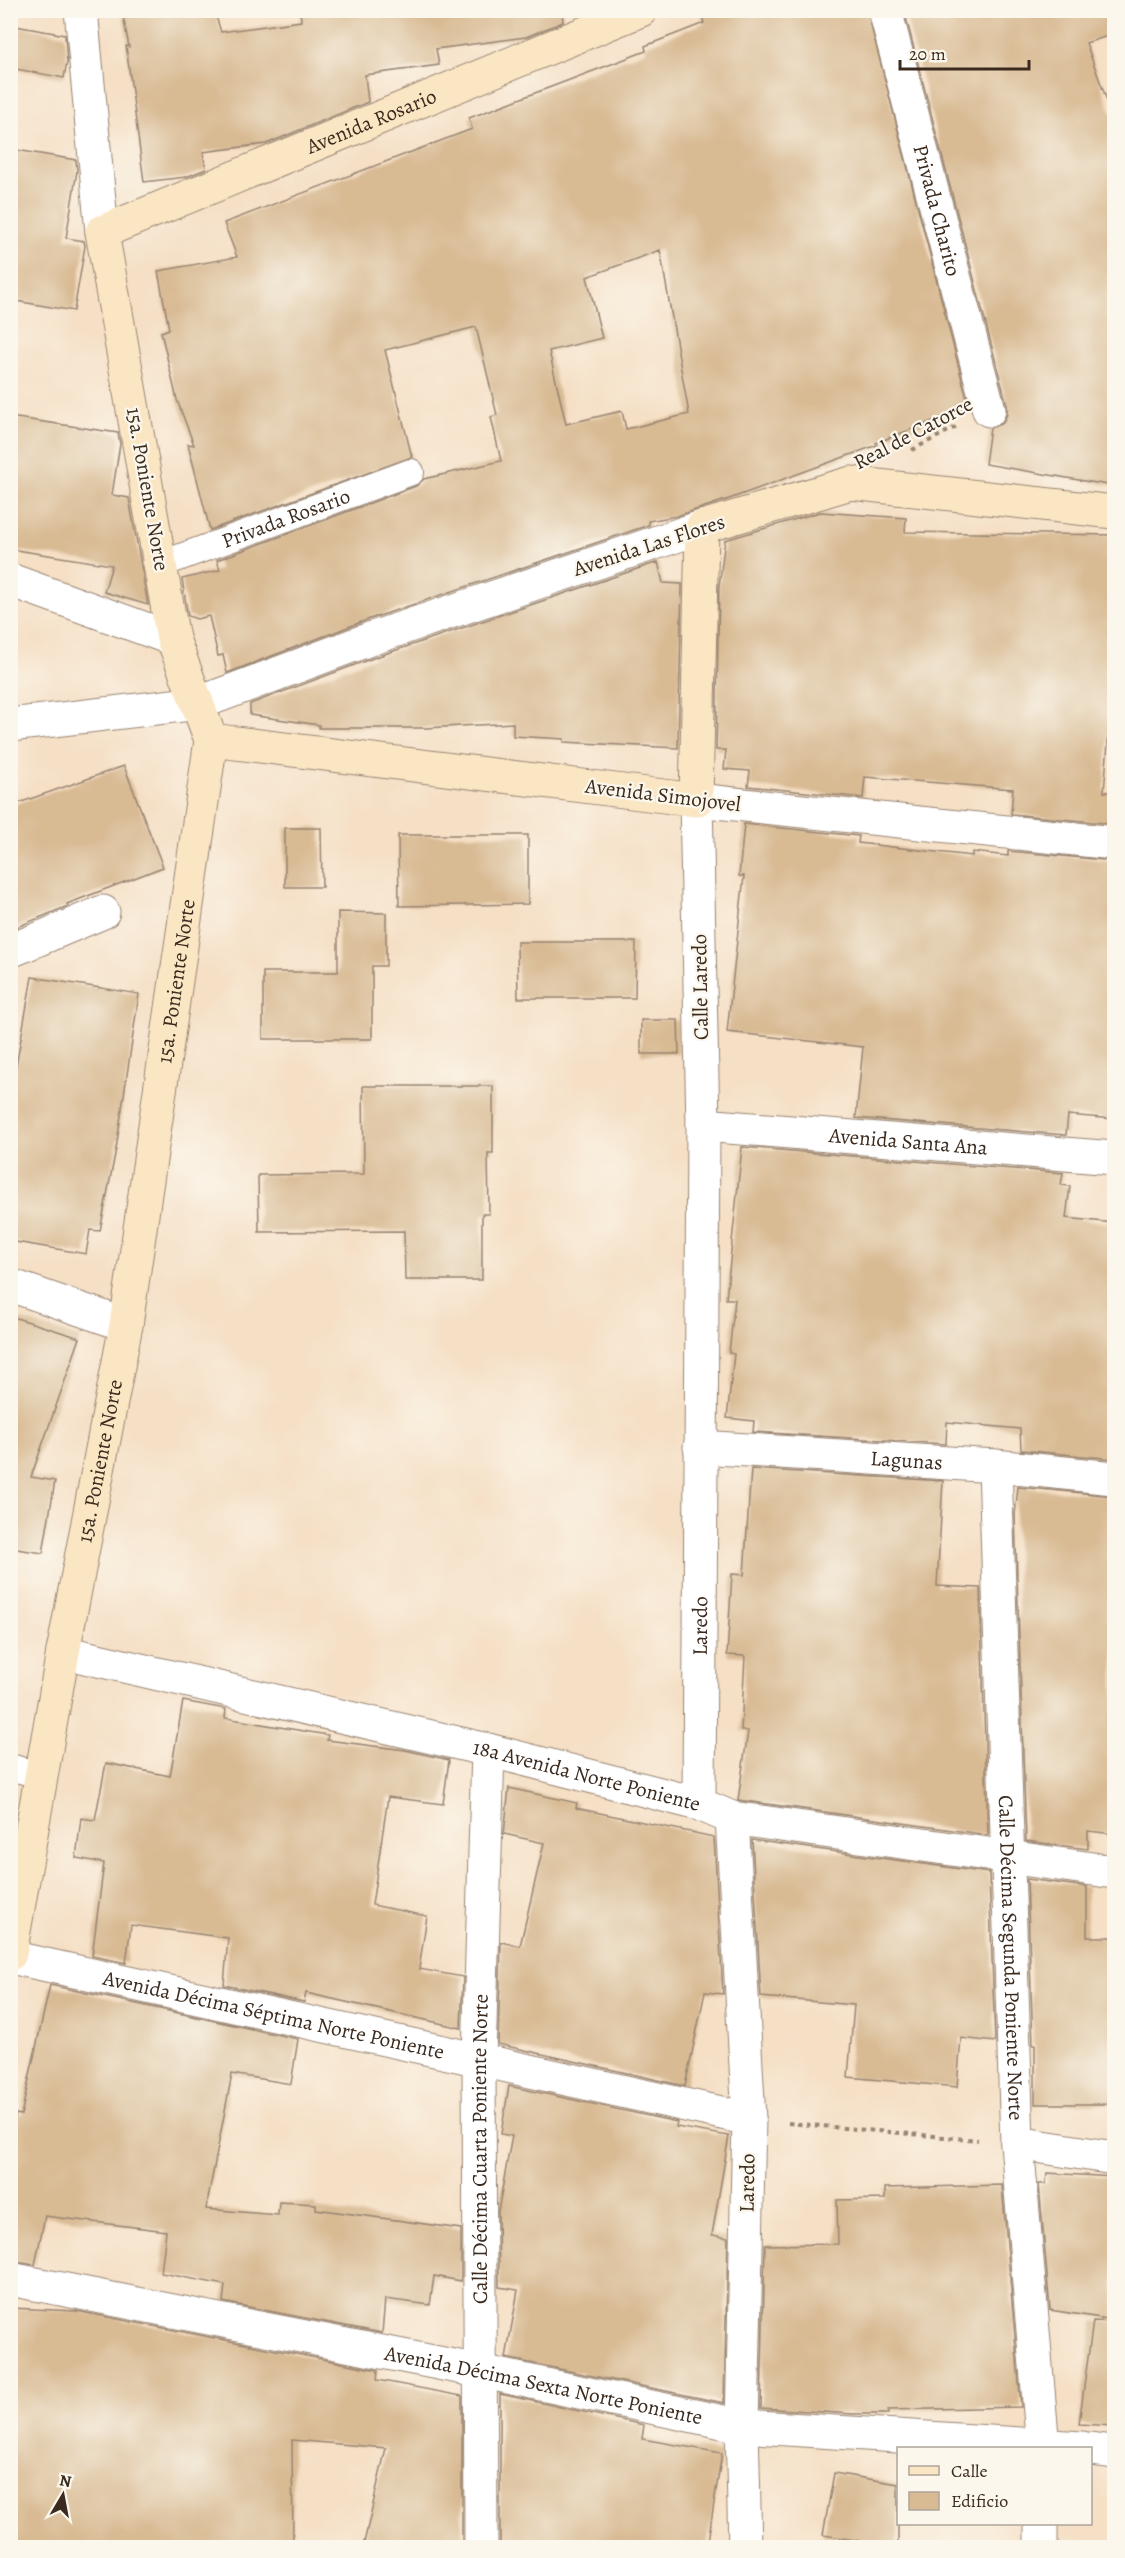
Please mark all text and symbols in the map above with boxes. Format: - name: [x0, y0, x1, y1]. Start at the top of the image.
- scale bar: [900, 33, 1029, 71]
- text: 20 m: [909, 42, 946, 66]
- street label: Avenida Rosario: [301, 82, 441, 161]
- street label: Privada Charito: [907, 141, 968, 279]
- street label: Real de Catorce: [848, 390, 978, 476]
- street label: 15a. Poniente Norte: [120, 405, 176, 573]
- street label: Privada Rosario: [218, 482, 354, 555]
- street label: Avenida Las Flores: [569, 507, 728, 583]
- street label: Avenida Simojovel: [583, 771, 742, 818]
- street label: 15a. Poniente Norte: [150, 897, 202, 1065]
- street label: Calle Laredo: [685, 934, 715, 1040]
- street label: Avenida Santa Ana: [827, 1121, 989, 1162]
- street label: 15a. Poniente Norte: [70, 1377, 129, 1545]
- street label: Lagunas: [870, 1444, 943, 1477]
- street label: Laredo: [686, 1596, 714, 1656]
- street label: 18a Avenida Norte Poniente: [470, 1733, 703, 1818]
- street label: Calle Décima Segunda Poniente Norte: [992, 1795, 1030, 2121]
- street label: Avenida Décima Séptima Norte Poniente: [99, 1964, 447, 2066]
- street label: Calle Décima Cuarta Poniente Norte: [465, 1994, 495, 2304]
- street label: Laredo: [732, 2153, 762, 2213]
- street label: Avenida Décima Sexta Norte Poniente: [381, 2339, 705, 2431]
- legend: [897, 2447, 1092, 2525]
- text: Calle: [951, 2459, 988, 2483]
- north arrow: [33, 2465, 93, 2525]
- text: N: [58, 2469, 73, 2493]
- text: Edificio: [951, 2489, 1008, 2513]

